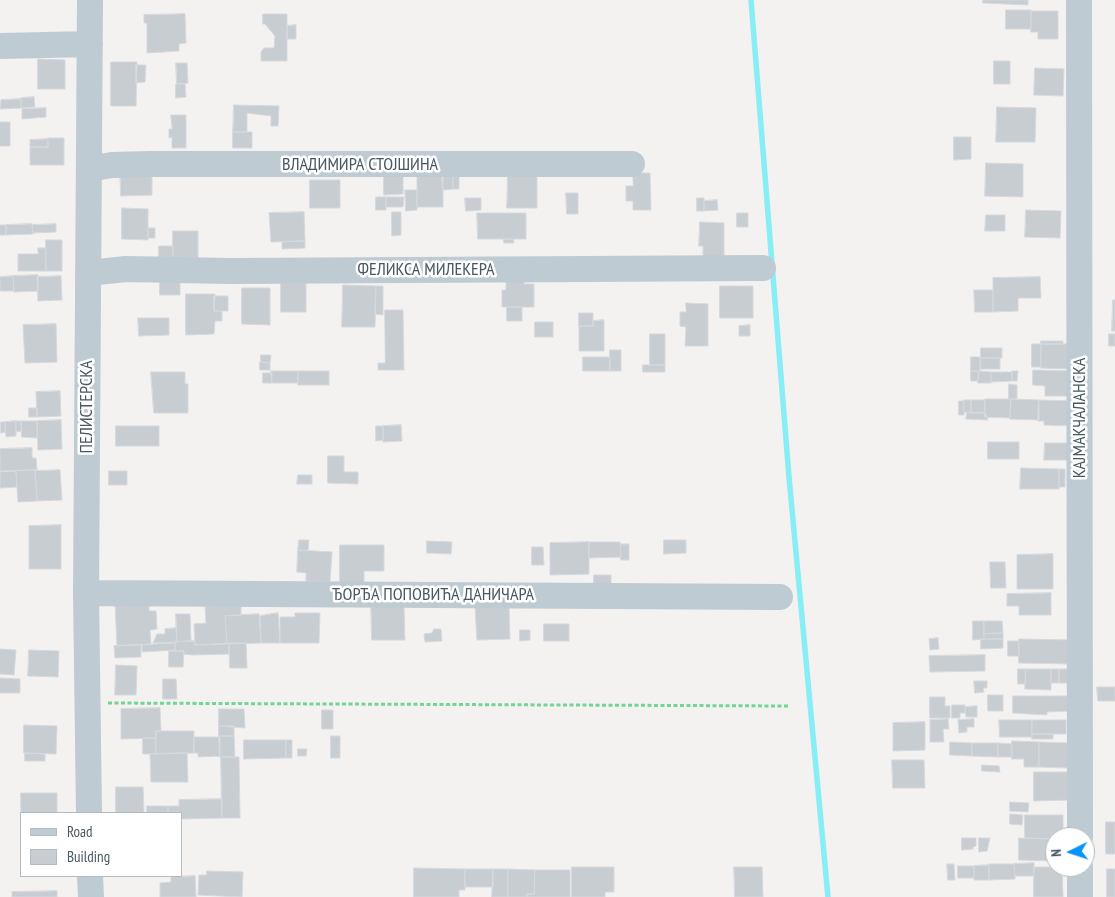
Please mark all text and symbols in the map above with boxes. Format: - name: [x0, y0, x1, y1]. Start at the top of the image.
- street label: ВЛАДИМИРА СТОЈШИНА: [282, 154, 438, 176]
- street label: ФЕЛИКСА МИЛЕКЕРА: [358, 259, 494, 281]
- street label: КАЈМАКЧАЛАНСКА: [1069, 358, 1091, 478]
- street label: ПЕЛИСТЕРСКА: [76, 360, 98, 454]
- street label: ЂОРЂА ПОПОВИЋА ДАНИЧАРА: [332, 584, 534, 606]
- legend: [20, 812, 182, 877]
- text: Road: [67, 822, 93, 841]
- north arrow: [1045, 827, 1095, 877]
- text: Building: [67, 847, 110, 866]
- text: N: [1047, 849, 1065, 857]

